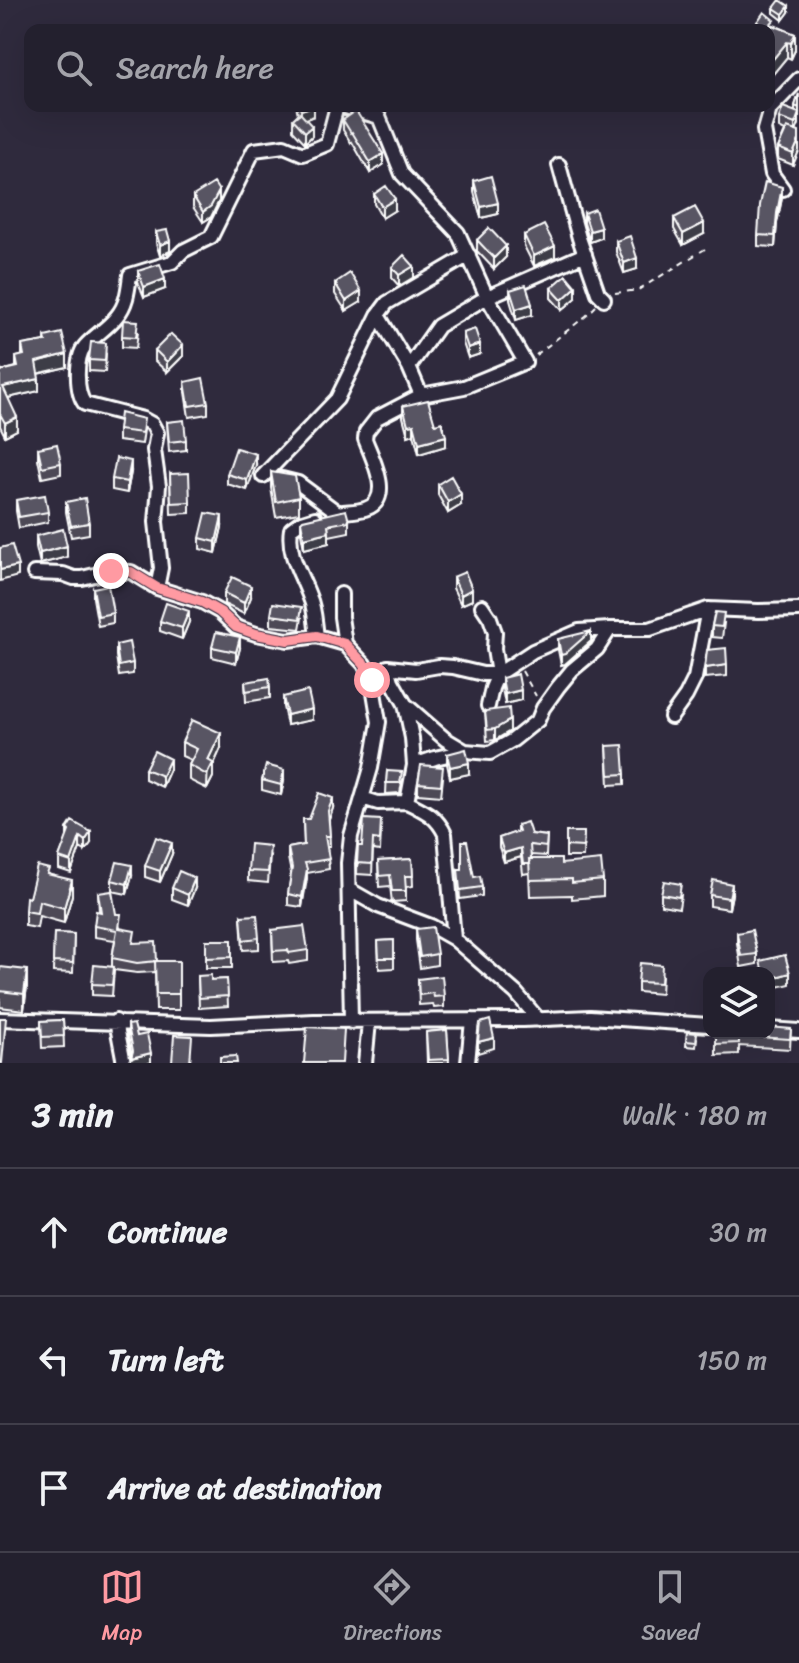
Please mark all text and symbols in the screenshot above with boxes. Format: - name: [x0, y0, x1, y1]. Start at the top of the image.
- search box: [24, 24, 775, 112]
- text: Search here: [116, 41, 274, 95]
- icon: search: [52, 46, 96, 90]
- route end: [93, 553, 129, 589]
- route start: [354, 662, 390, 698]
- map controls: [703, 967, 775, 1039]
- button: layers: [703, 967, 775, 1039]
- text: 3 min: [32, 1085, 113, 1145]
- text: Walk · 180 m: [622, 1092, 767, 1138]
- text: Continue: [108, 1205, 227, 1259]
- text: 30 m: [710, 1209, 767, 1255]
- icon: ahead: [32, 1210, 76, 1254]
- text: Turn left: [108, 1333, 224, 1387]
- text: 150 m: [697, 1337, 767, 1383]
- icon: left: [32, 1338, 76, 1382]
- text: Arrive at destination: [108, 1461, 382, 1515]
- icon: arrive: [32, 1466, 76, 1510]
- tab: Map: [100, 1565, 144, 1652]
- tab: Directions: [343, 1565, 442, 1652]
- tab: Saved: [641, 1565, 699, 1652]

